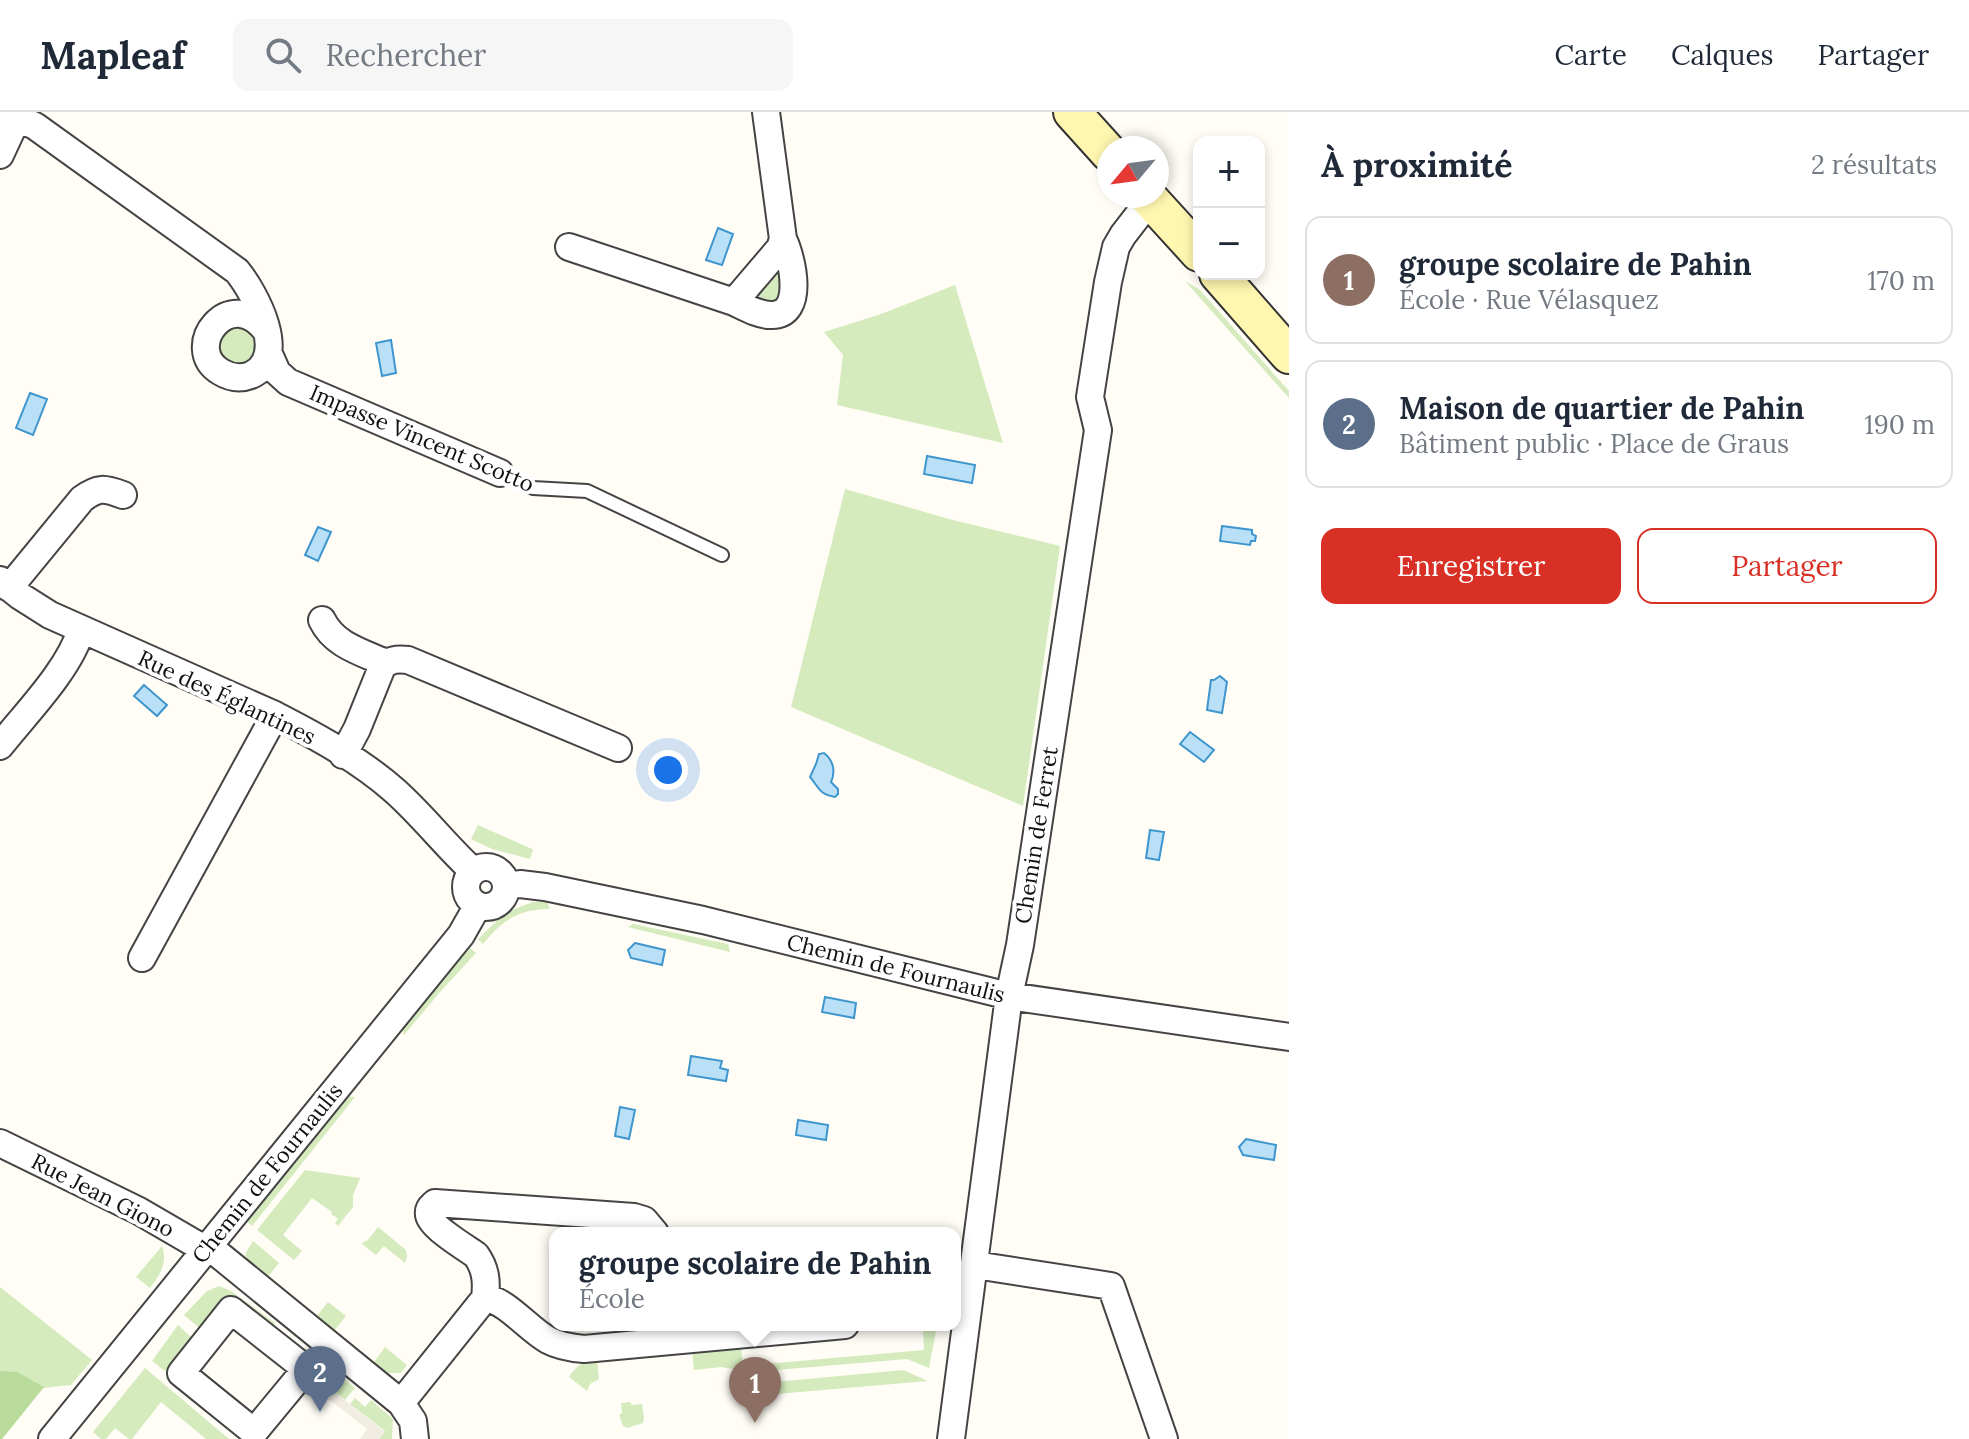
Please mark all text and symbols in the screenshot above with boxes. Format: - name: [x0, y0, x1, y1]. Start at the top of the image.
- search box: [233, 19, 793, 91]
- text: Mapleaf: [40, 31, 185, 79]
- icon: search: [261, 33, 305, 77]
- text: Rechercher: [325, 36, 486, 74]
- text: Carte: [1555, 37, 1627, 73]
- text: Calques: [1671, 37, 1774, 73]
- text: Partager: [1818, 37, 1929, 73]
- north arrow: [1097, 136, 1169, 208]
- map controls: [1193, 136, 1265, 280]
- button: +: [1193, 136, 1265, 208]
- text: À proximité: [1321, 143, 1512, 186]
- text: 2 résultats: [1811, 148, 1937, 181]
- button: −: [1193, 208, 1265, 280]
- text: groupe scolaire de Pahin: [1399, 245, 1752, 283]
- text: 1: [1344, 264, 1354, 297]
- text: 170 m: [1867, 264, 1935, 297]
- text: École · Rue Vélasquez: [1399, 283, 1659, 316]
- street label: Impasse Vincent Scotto: [306, 378, 538, 498]
- text: Maison de quartier de Pahin: [1399, 389, 1804, 427]
- text: 2: [1342, 408, 1356, 441]
- text: 190 m: [1864, 408, 1935, 441]
- text: Bâtiment public · Place de Graus: [1399, 427, 1789, 460]
- button: Enregistrer: [1321, 528, 1621, 604]
- button: Partager: [1637, 528, 1937, 604]
- street label: Rue des Églantines: [134, 644, 320, 750]
- street label: Chemin de Ferret: [1008, 744, 1064, 926]
- your location: [648, 750, 688, 790]
- street label: Chemin de Fournaulis: [784, 927, 1008, 1009]
- street label: Chemin de Fournaulis: [186, 1077, 348, 1269]
- street label: Rue Jean Giono: [27, 1147, 179, 1243]
- popup: [549, 1227, 961, 1331]
- text: groupe scolaire de Pahin: [579, 1244, 931, 1282]
- text: École: [579, 1282, 645, 1315]
- pin: 2: [294, 1346, 346, 1412]
- pin: 1: [729, 1357, 781, 1423]

